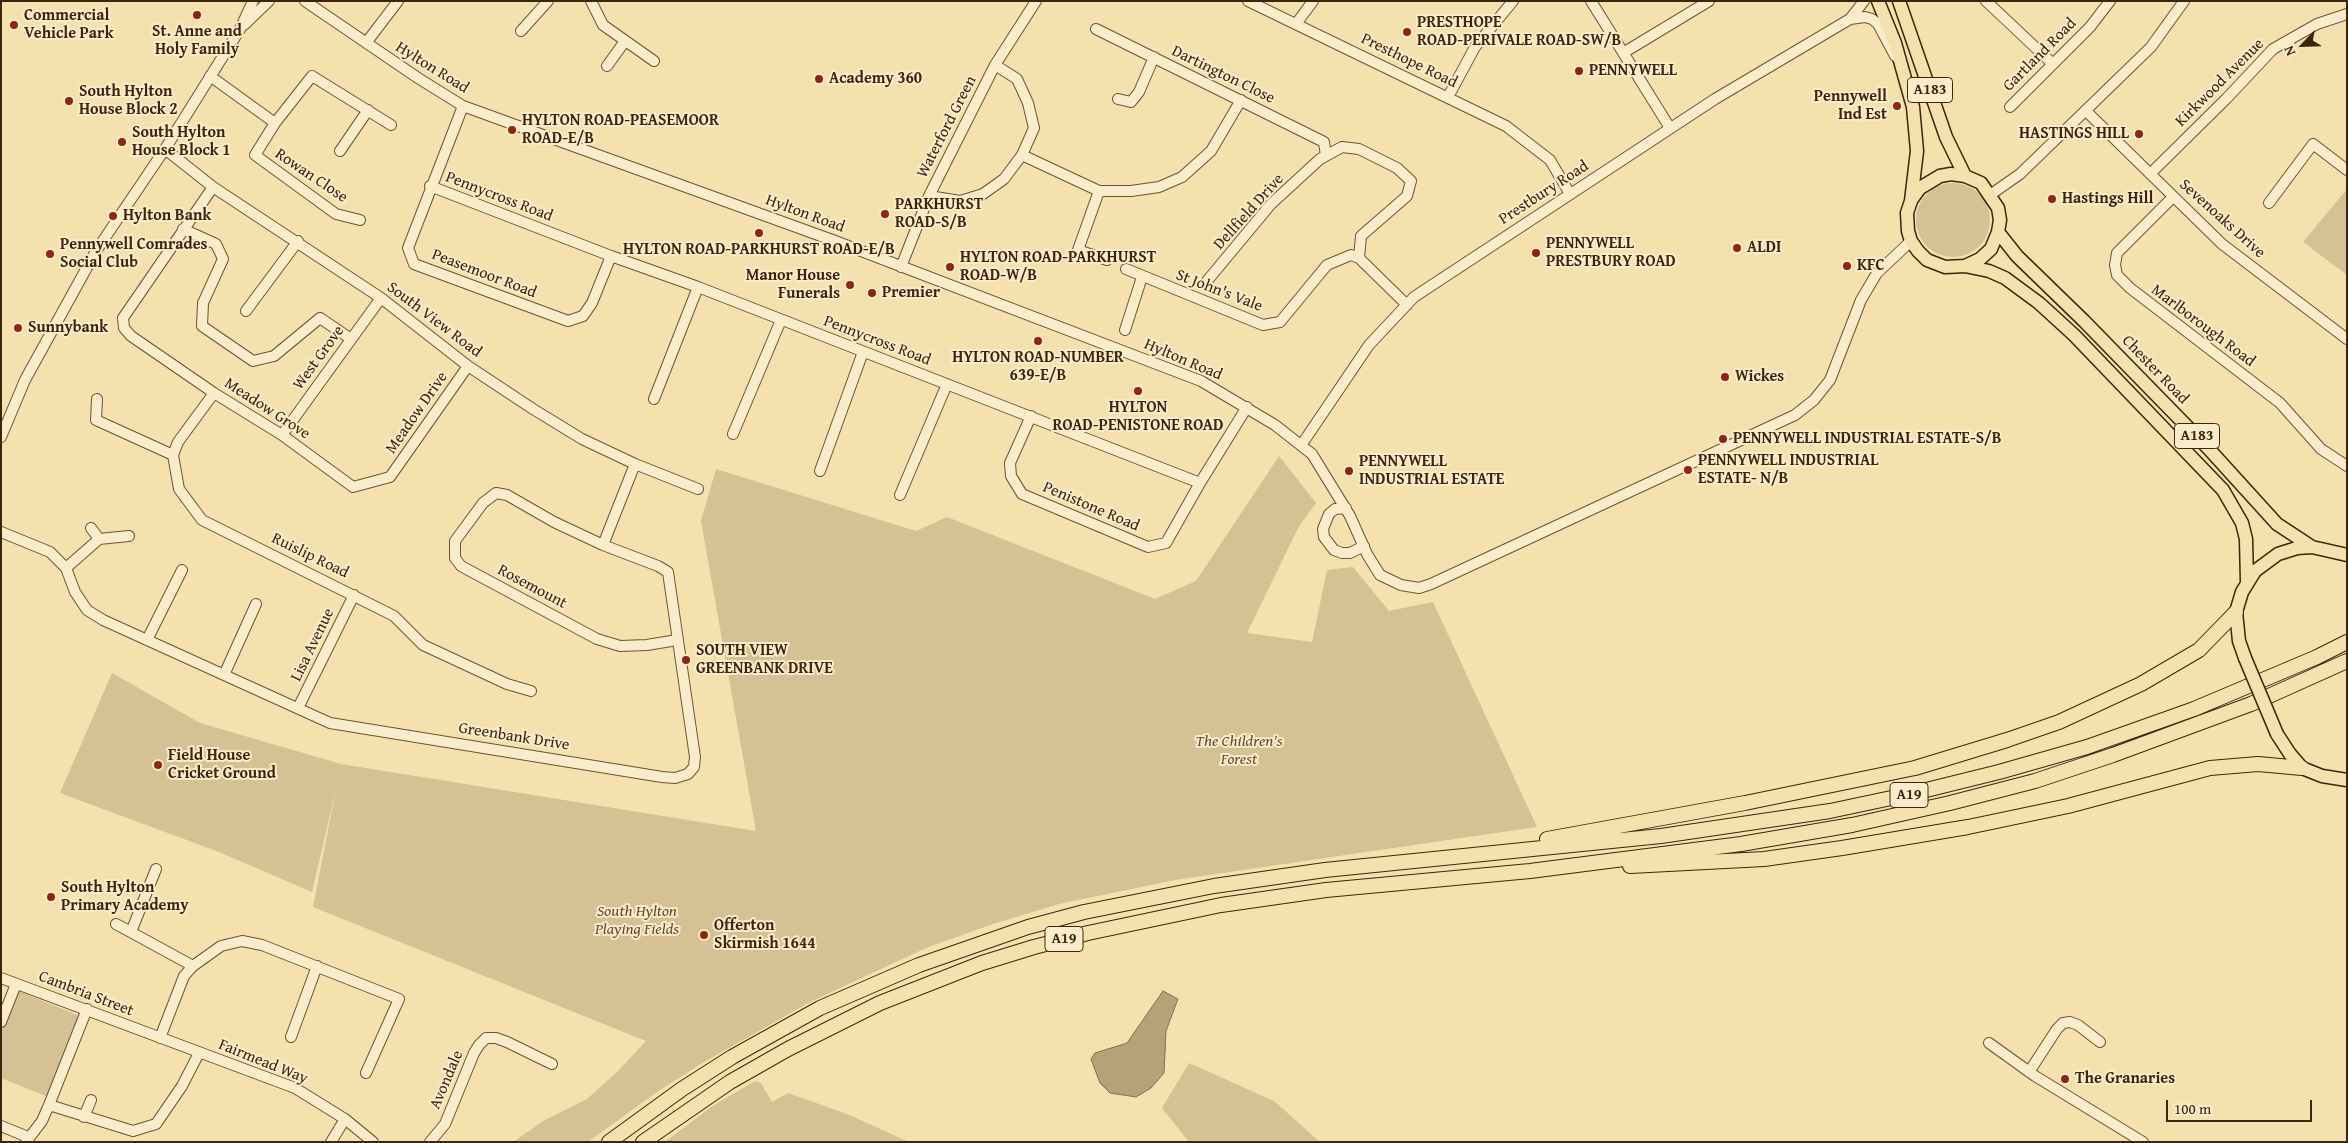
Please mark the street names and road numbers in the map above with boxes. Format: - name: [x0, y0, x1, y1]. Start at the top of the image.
- street label: Gartland Road: [1999, 14, 2081, 96]
- street label: Presthope Road: [1358, 29, 1460, 93]
- street label: Kirkwood Avenue: [2172, 35, 2268, 131]
- street label: Hylton Road: [392, 38, 472, 98]
- street label: Dartington Close: [1168, 42, 1278, 108]
- street label: Waterford Green: [913, 73, 981, 181]
- road number: A183: [1908, 78, 1952, 102]
- street label: Rowan Close: [271, 145, 351, 207]
- street label: Prestbury Road: [1496, 157, 1592, 229]
- street label: Pennycross Road: [443, 168, 555, 226]
- street label: Dellfield Drive: [1210, 170, 1288, 254]
- street label: Sevenoaks Drive: [2175, 175, 2269, 263]
- street label: Hylton Road: [763, 191, 847, 237]
- street label: Peasemoor Road: [429, 245, 539, 303]
- street label: St John's Vale: [1173, 266, 1265, 316]
- street label: South View Road: [383, 278, 485, 362]
- street label: Marlborough Road: [2147, 281, 2259, 371]
- street label: Pennycross Road: [821, 312, 933, 370]
- street label: West Grove: [289, 322, 349, 394]
- street label: Chester Road: [2117, 332, 2193, 408]
- street label: Hylton Road: [1141, 335, 1225, 385]
- street label: Meadow Drive: [382, 368, 452, 458]
- street label: Meadow Grove: [221, 374, 313, 444]
- road number: A183: [2174, 424, 2220, 448]
- street label: Penistone Road: [1040, 478, 1142, 536]
- street label: Ruislip Road: [268, 529, 352, 583]
- street label: Rosemount: [494, 561, 570, 613]
- street label: Lisa Avenue: [287, 605, 339, 685]
- street label: Greenbank Drive: [457, 719, 571, 755]
- road number: A19: [1890, 782, 1928, 808]
- road number: A19: [1045, 926, 1083, 952]
- street label: Cambria Street: [36, 967, 136, 1021]
- street label: Fairmead Way: [216, 1035, 310, 1089]
- street label: Avondale: [426, 1048, 468, 1112]

